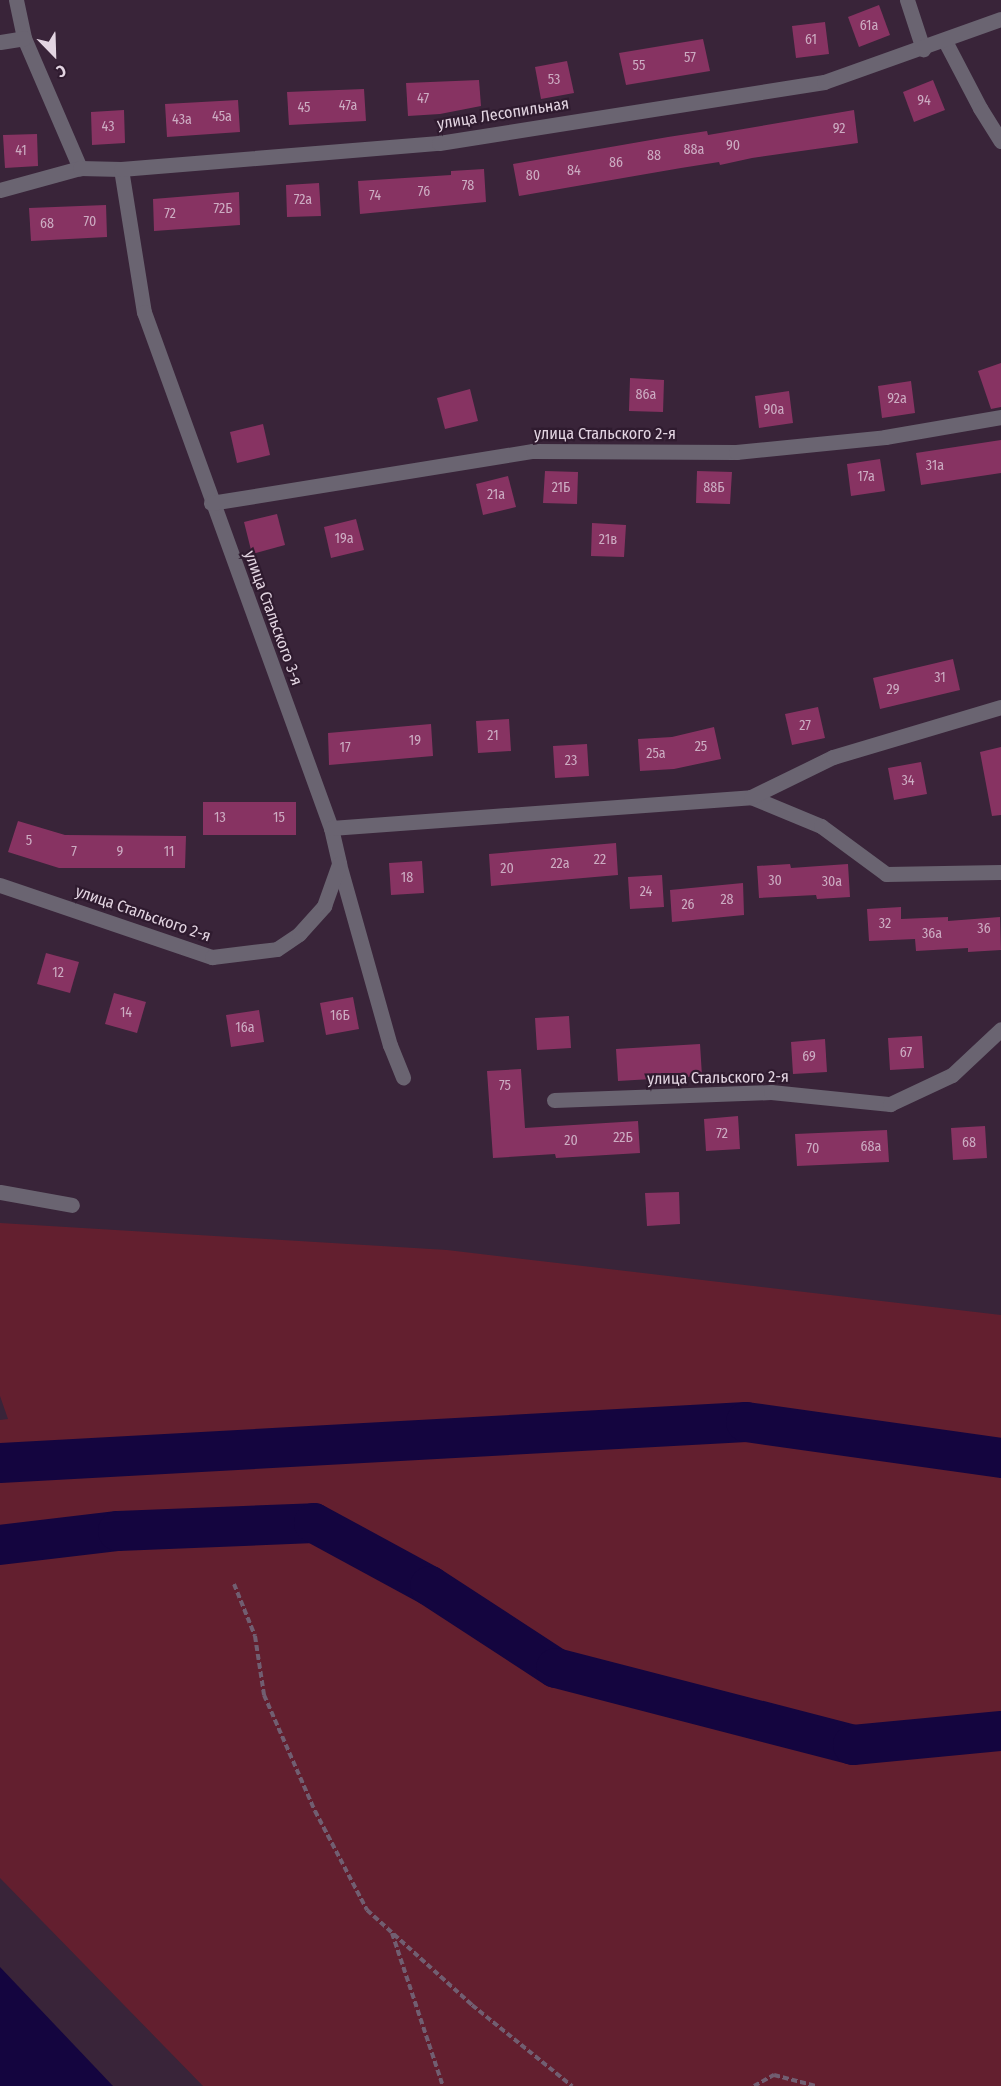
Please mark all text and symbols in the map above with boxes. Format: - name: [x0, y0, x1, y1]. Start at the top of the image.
- house number: 61а: [860, 18, 878, 34]
- north arrow: [24, 24, 84, 84]
- house number: 61: [805, 32, 817, 48]
- house number: 57: [684, 50, 696, 66]
- house number: 55: [633, 58, 645, 74]
- text: С: [54, 61, 69, 81]
- house number: 53: [548, 72, 560, 88]
- house number: 47: [417, 91, 429, 107]
- house number: 94: [917, 93, 931, 109]
- street label: улица Лесопильная: [436, 94, 570, 134]
- house number: 47а: [339, 98, 357, 114]
- house number: 45: [297, 100, 311, 116]
- house number: 45а: [212, 109, 232, 125]
- house number: 43а: [172, 112, 192, 128]
- house number: 43: [102, 119, 114, 135]
- house number: 92: [833, 121, 845, 137]
- house number: 90: [726, 138, 740, 154]
- house number: 88а: [684, 142, 704, 158]
- house number: 41: [15, 143, 27, 159]
- house number: 88: [647, 148, 661, 164]
- house number: 86: [609, 155, 623, 171]
- house number: 84: [567, 163, 581, 179]
- house number: 80: [526, 168, 540, 184]
- house number: 78: [462, 178, 474, 194]
- house number: 76: [418, 184, 430, 200]
- house number: 74: [369, 188, 381, 204]
- house number: 72а: [294, 192, 312, 208]
- house number: 72Б: [213, 201, 233, 217]
- house number: 72: [164, 206, 176, 222]
- house number: 70: [84, 214, 96, 230]
- house number: 68: [40, 216, 54, 232]
- house number: 86а: [636, 387, 656, 403]
- house number: 92а: [887, 391, 907, 407]
- house number: 90а: [764, 402, 784, 418]
- street label: улица Стальского 2-я: [534, 424, 676, 444]
- house number: 31а: [926, 458, 944, 474]
- house number: 17а: [857, 469, 875, 485]
- house number: 21Б: [552, 480, 570, 496]
- house number: 88Б: [703, 480, 725, 496]
- house number: 21а: [487, 487, 505, 503]
- house number: 19а: [335, 531, 353, 547]
- house number: 21в: [599, 532, 617, 548]
- street label: улица Стальского 3-я: [240, 548, 306, 688]
- house number: 31: [934, 670, 946, 686]
- house number: 29: [887, 682, 899, 698]
- house number: 27: [799, 718, 811, 734]
- house number: 21: [487, 728, 499, 744]
- house number: 19: [409, 733, 421, 749]
- house number: 25: [695, 739, 707, 755]
- house number: 17: [339, 740, 351, 756]
- house number: 25а: [646, 746, 666, 762]
- house number: 23: [565, 753, 577, 769]
- house number: 34: [901, 773, 915, 789]
- house number: 13: [214, 810, 226, 826]
- house number: 15: [273, 810, 285, 826]
- house number: 5: [26, 833, 32, 849]
- house number: 7: [71, 844, 77, 860]
- house number: 9: [117, 844, 123, 860]
- house number: 11: [164, 844, 174, 860]
- house number: 22: [594, 852, 606, 868]
- house number: 22а: [550, 856, 570, 872]
- house number: 20: [500, 861, 514, 877]
- house number: 18: [401, 870, 413, 886]
- house number: 30: [768, 873, 782, 889]
- house number: 30а: [822, 874, 842, 890]
- street label: улица Стальского 2-я: [73, 882, 213, 946]
- house number: 24: [640, 884, 652, 900]
- house number: 28: [720, 892, 734, 908]
- house number: 26: [681, 897, 695, 913]
- house number: 32: [879, 916, 891, 932]
- house number: 36: [977, 921, 991, 937]
- house number: 36а: [922, 926, 942, 942]
- house number: 12: [52, 965, 64, 981]
- house number: 14: [120, 1005, 132, 1021]
- house number: 16Б: [330, 1008, 350, 1024]
- house number: 16а: [235, 1020, 255, 1036]
- house number: 67: [900, 1045, 912, 1061]
- house number: 69: [802, 1049, 816, 1065]
- street label: улица Стальского 2-я: [647, 1067, 789, 1089]
- house number: 75: [499, 1078, 511, 1094]
- house number: 72: [716, 1126, 728, 1142]
- house number: 22Б: [613, 1130, 633, 1146]
- house number: 20: [564, 1133, 578, 1149]
- house number: 68: [962, 1135, 976, 1151]
- house number: 68а: [861, 1139, 881, 1155]
- house number: 70: [807, 1141, 819, 1157]

